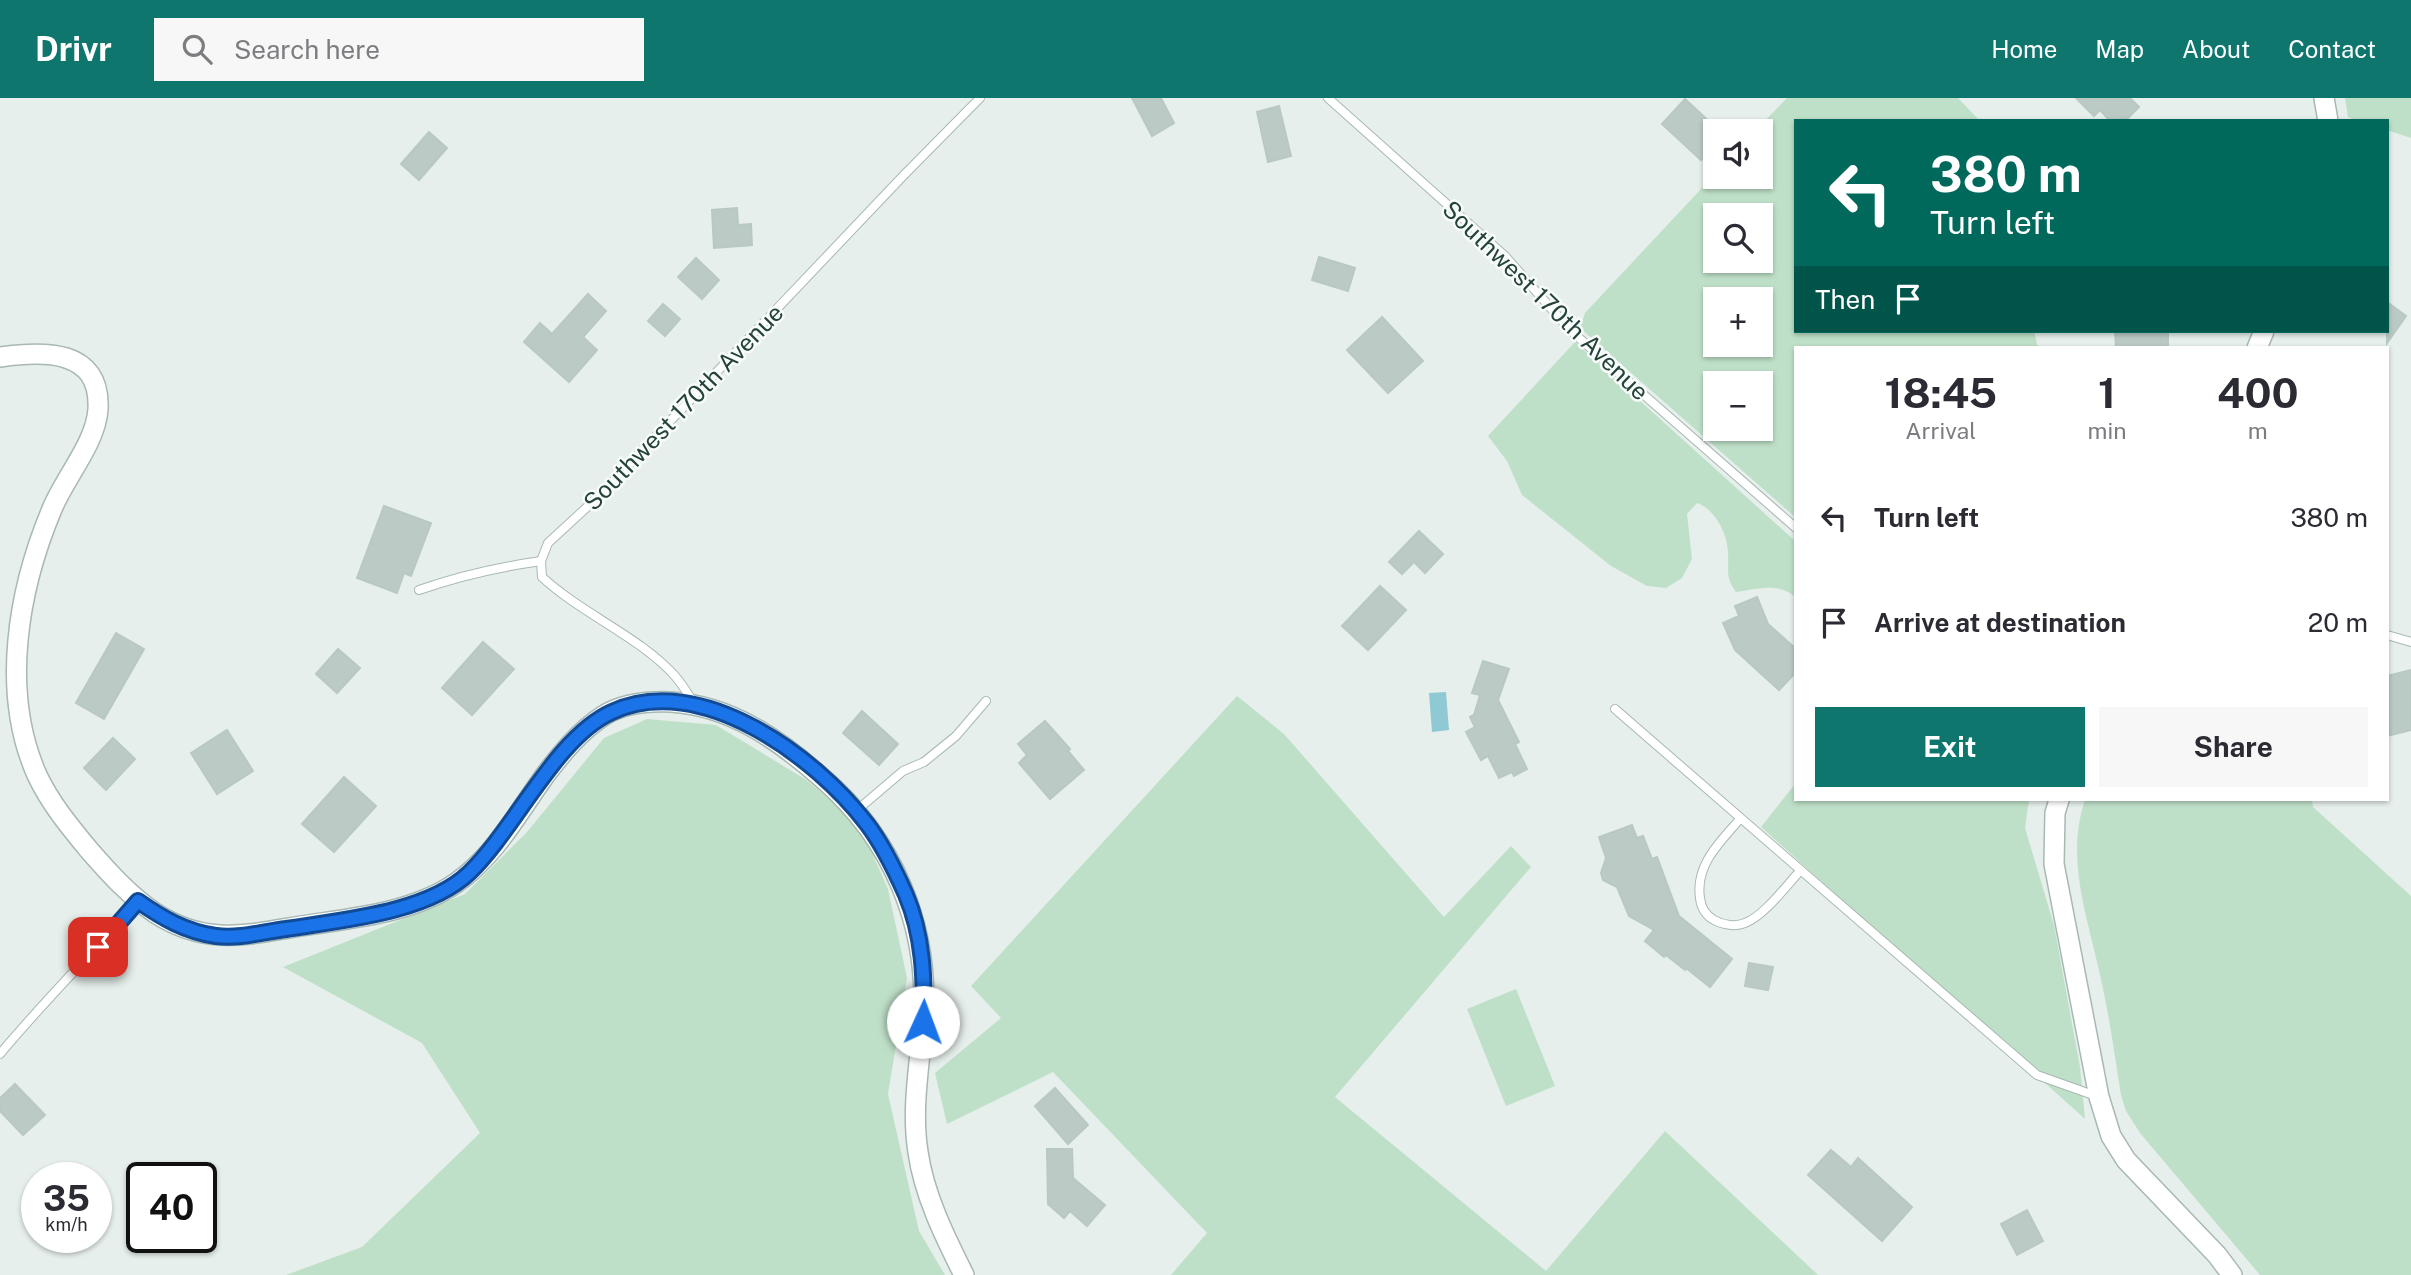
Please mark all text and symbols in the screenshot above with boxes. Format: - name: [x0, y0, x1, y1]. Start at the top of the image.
- search box: [154, 18, 644, 81]
- text: Drivr: [35, 30, 112, 68]
- icon: search: [178, 30, 216, 68]
- text: Search here: [234, 34, 380, 65]
- text: Home: [1991, 35, 2057, 63]
- text: Map: [2095, 35, 2144, 63]
- text: About: [2182, 35, 2250, 63]
- text: Contact: [2288, 35, 2376, 63]
- map controls: [1703, 119, 1773, 441]
- button: sound: [1703, 119, 1773, 189]
- text: 380 m: [1930, 145, 2082, 203]
- icon: left: [1815, 147, 1906, 238]
- street label: Southwest 170th Avenue: [1437, 194, 1655, 406]
- button: search: [1703, 203, 1773, 273]
- text: Turn left: [1930, 204, 2055, 241]
- icon: arrive: [1889, 280, 1927, 318]
- text: Then: [1815, 284, 1875, 315]
- button: +: [1703, 287, 1773, 357]
- street label: Southwest 170th Avenue: [577, 298, 789, 516]
- text: 18:45: [1884, 368, 1997, 417]
- text: 1: [2098, 368, 2116, 417]
- text: 400: [2217, 368, 2299, 417]
- button: −: [1703, 371, 1773, 441]
- text: Arrival: [1905, 417, 1976, 444]
- text: min: [2088, 417, 2127, 444]
- text: m: [2248, 417, 2268, 444]
- icon: left: [1815, 499, 1853, 537]
- text: Turn left: [1874, 502, 1979, 533]
- text: 380 m: [2290, 502, 2368, 533]
- icon: arrive: [1815, 604, 1853, 642]
- text: Arrive at destination: [1874, 607, 2126, 638]
- text: 20 m: [2308, 607, 2368, 638]
- button: Exit: [1815, 707, 2085, 787]
- button: Share: [2099, 707, 2368, 787]
- pin: [68, 917, 128, 977]
- icon: arrive: [79, 928, 117, 966]
- position arrow: [886, 985, 960, 1059]
- speed limit sign: 40: [126, 1162, 217, 1253]
- text: 35: [43, 1178, 90, 1219]
- text: km/h: [45, 1214, 88, 1235]

